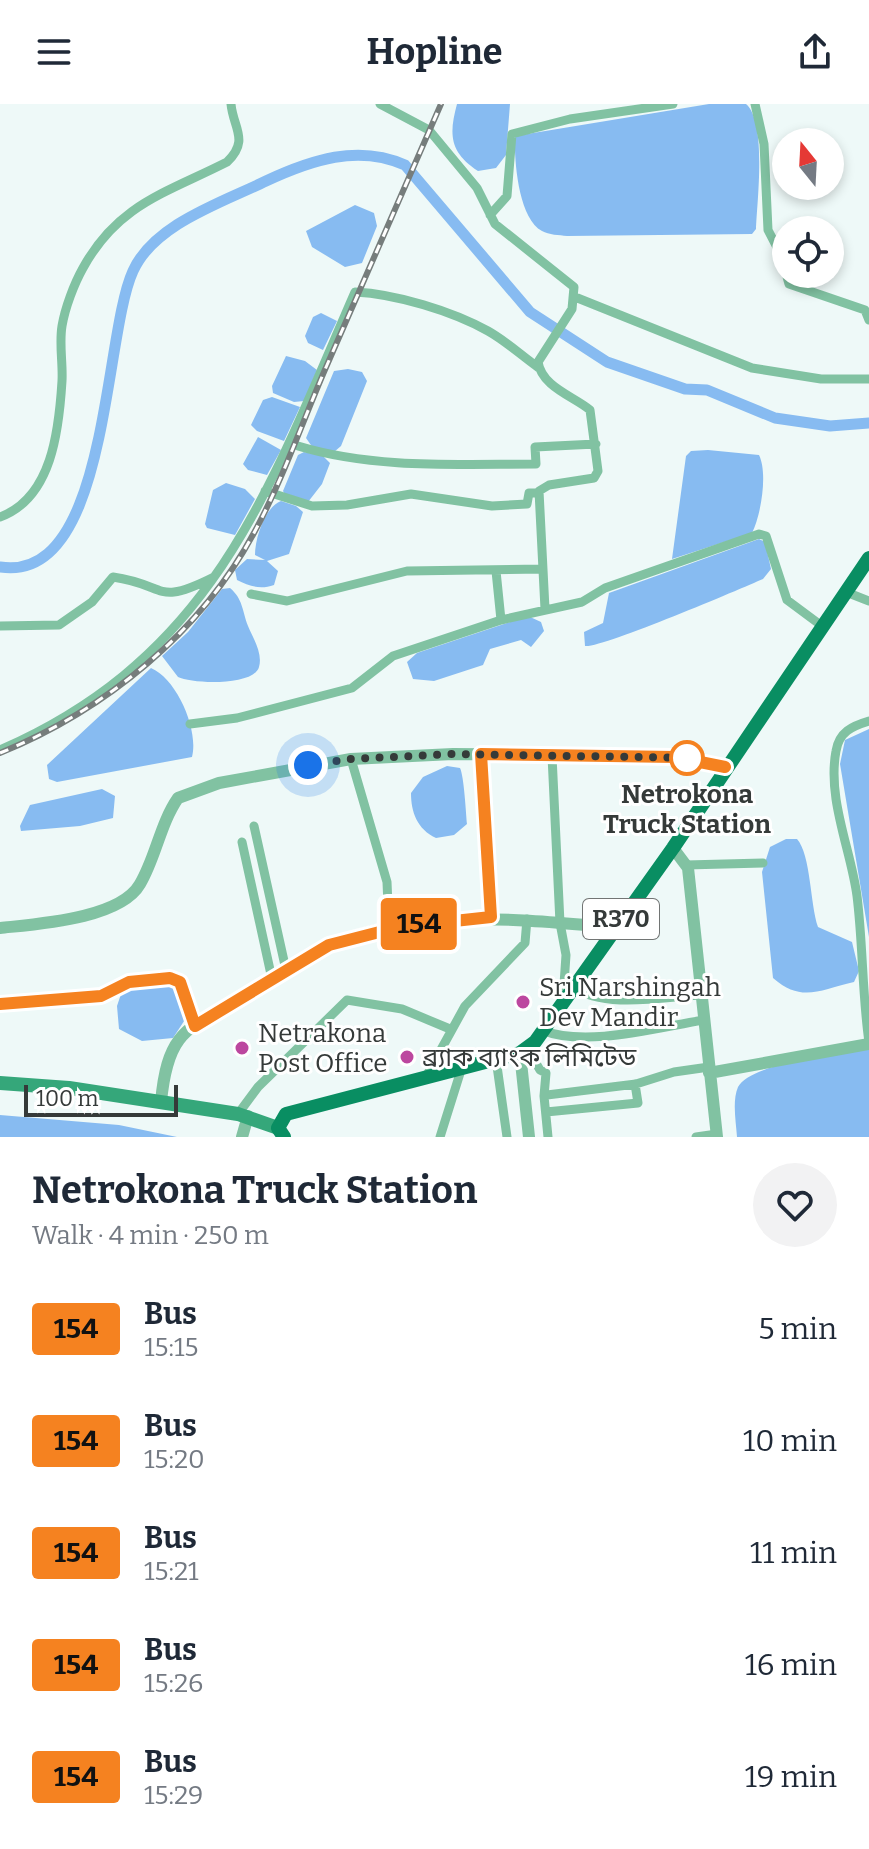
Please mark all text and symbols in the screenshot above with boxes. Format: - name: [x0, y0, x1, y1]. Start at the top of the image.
- icon: menu: [32, 30, 76, 74]
- text: Hopline: [366, 30, 503, 74]
- icon: share: [793, 30, 837, 74]
- north arrow: [772, 128, 844, 200]
- map controls: [772, 128, 844, 288]
- button: locate: [772, 216, 844, 288]
- marker: Netrokona Truck Station: [670, 741, 704, 775]
- your location: [288, 745, 328, 785]
- place label: Netrokona Truck Station: [603, 779, 771, 840]
- line badge: 154: [373, 898, 465, 950]
- road number: R370: [583, 899, 659, 939]
- text: 154: [397, 907, 441, 940]
- place label: Sri Narshingah Dev Mandir: [539, 972, 721, 1033]
- marker: Sri Narshingah Dev Mandir: [514, 993, 532, 1011]
- place label: Netrakona Post Office: [258, 1018, 388, 1079]
- marker: Netrakona Post Office: [233, 1039, 251, 1057]
- place label: ব্র্যাক ব্যাংক লিমিটেড: [422, 1042, 637, 1073]
- marker: ব্র্যাক ব্যাংক লিমিটেড: [398, 1048, 416, 1066]
- scale bar: [24, 1081, 178, 1117]
- text: 100 m: [36, 1085, 99, 1112]
- button: heart: [753, 1163, 837, 1247]
- text: Netrokona Truck Station: [32, 1167, 478, 1213]
- text: Walk · 4 min · 250 m: [32, 1220, 269, 1251]
- text: Bus: [144, 1296, 197, 1332]
- text: 5 min: [758, 1311, 837, 1347]
- text: 154: [54, 1312, 98, 1345]
- text: 15:15: [144, 1332, 198, 1363]
- text: Bus: [144, 1408, 197, 1444]
- text: 10 min: [743, 1423, 837, 1459]
- text: 154: [54, 1424, 98, 1457]
- text: 15:20: [144, 1444, 205, 1475]
- text: Bus: [144, 1520, 197, 1556]
- text: 11 min: [750, 1535, 837, 1571]
- text: 154: [54, 1536, 98, 1569]
- text: 15:21: [144, 1556, 199, 1587]
- text: Bus: [144, 1632, 197, 1668]
- text: 16 min: [745, 1647, 837, 1683]
- text: 154: [54, 1648, 98, 1681]
- text: 15:26: [144, 1668, 203, 1699]
- text: Bus: [144, 1744, 197, 1780]
- text: 19 min: [745, 1759, 837, 1795]
- text: 154: [54, 1760, 98, 1793]
- text: 15:29: [144, 1780, 203, 1811]

